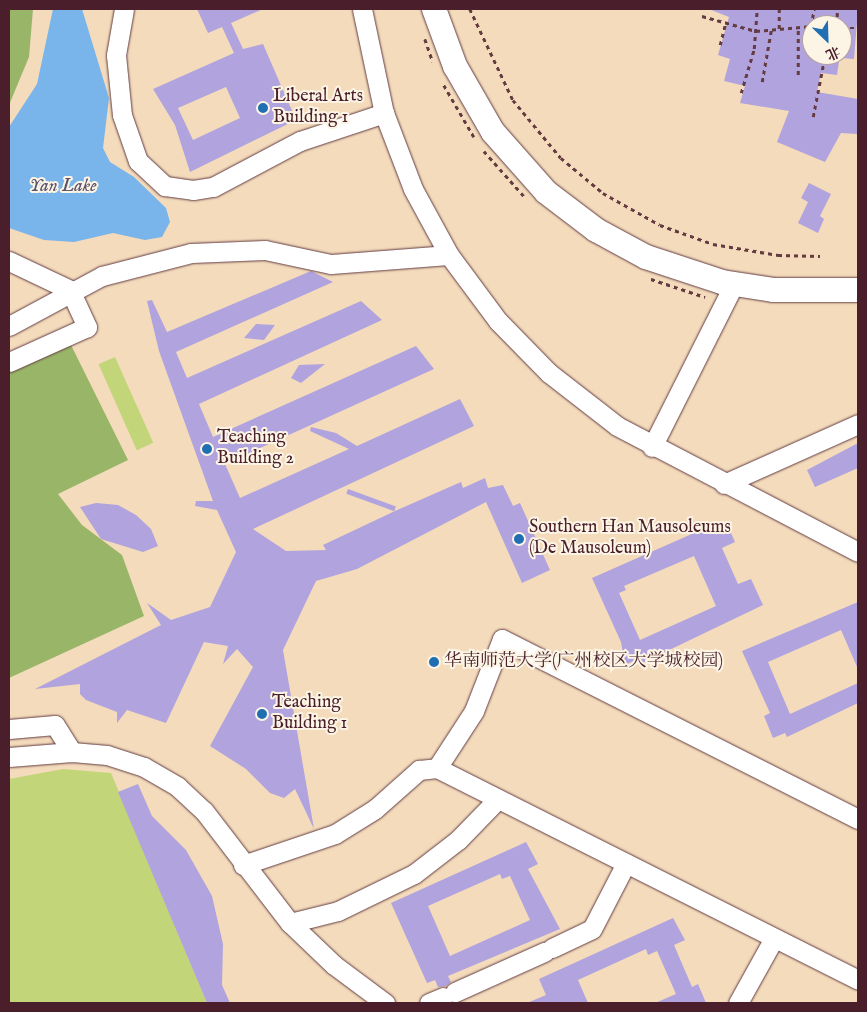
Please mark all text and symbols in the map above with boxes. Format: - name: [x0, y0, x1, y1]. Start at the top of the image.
- north arrow: [802, 15, 852, 65]
- text: 北: [823, 42, 843, 64]
- place label: Liberal Arts Building 1: [273, 87, 363, 130]
- marker: Liberal Arts Building 1: [257, 102, 269, 114]
- water label: Yan Lake: [29, 176, 97, 198]
- place label: Teaching Building 2: [217, 428, 294, 470]
- marker: Teaching Building 2: [201, 443, 213, 455]
- place label: Southern Han Mausoleums (De Mausoleum): [529, 518, 731, 560]
- marker: Southern Han Mausoleums (De Mausoleum): [513, 533, 525, 545]
- place label: 华南师范大学(广州校区大学城校园): [444, 651, 723, 673]
- marker: 华南师范大学(广州校区大学城校园): [428, 656, 440, 668]
- place label: Teaching Building 1: [272, 693, 347, 736]
- marker: Teaching Building 1: [256, 708, 268, 720]

